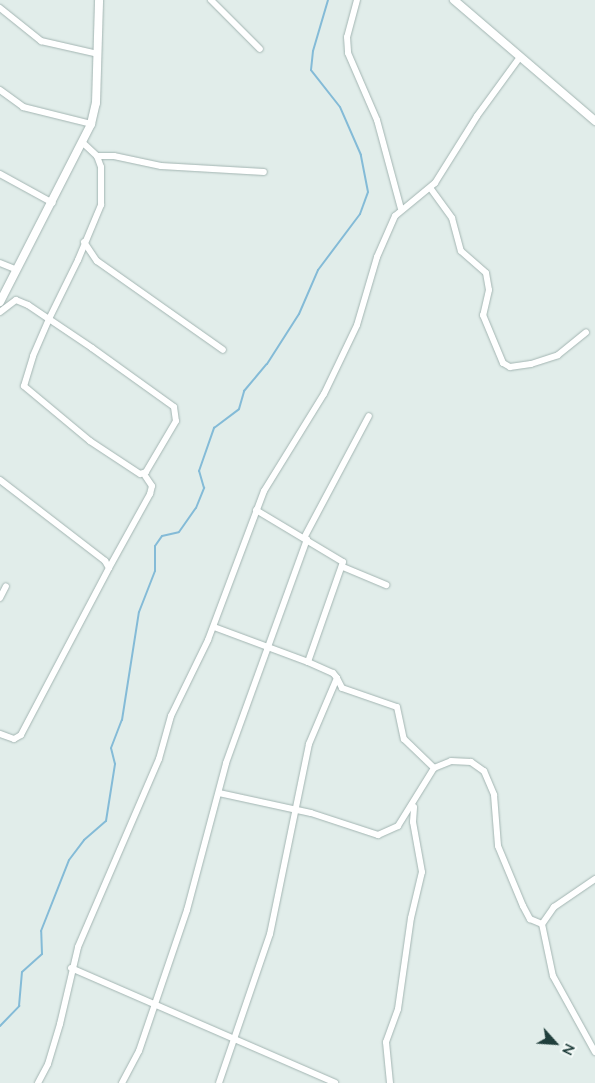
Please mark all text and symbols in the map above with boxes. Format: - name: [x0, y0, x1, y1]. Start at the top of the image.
- north arrow: [530, 1018, 580, 1068]
- text: N: [559, 1041, 579, 1058]

